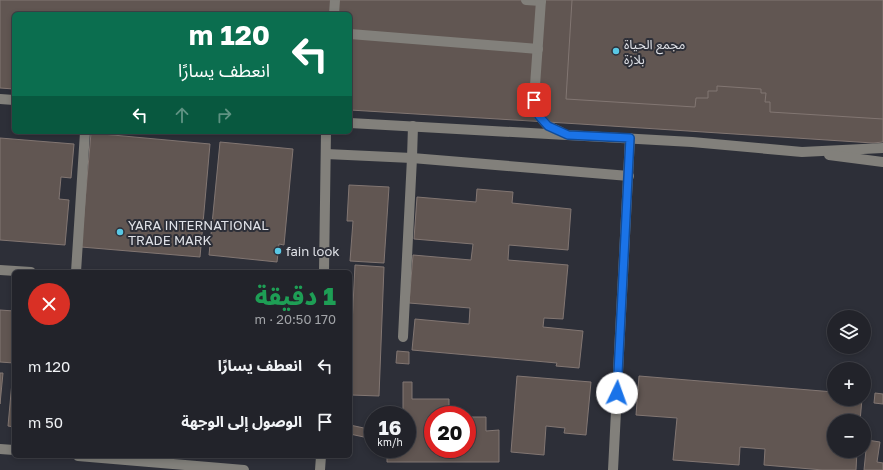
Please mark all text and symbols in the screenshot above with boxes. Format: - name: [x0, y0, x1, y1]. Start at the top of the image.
- text: 120 m: [189, 18, 270, 51]
- icon: left: [284, 28, 336, 80]
- place label: مجمع الحياة بلازة: [624, 36, 686, 67]
- marker: مجمع الحياة بلازة: [611, 46, 621, 56]
- text: انعطف يسارًا: [178, 59, 270, 81]
- pin: [517, 83, 551, 117]
- icon: arrive: [523, 89, 545, 111]
- icon: left: [129, 104, 151, 126]
- icon: ahead: [171, 104, 193, 126]
- icon: right: [213, 104, 235, 126]
- place label: YARA INTERNATIONAL TRADE MARK: [128, 217, 269, 248]
- marker: YARA INTERNATIONAL TRADE MARK: [115, 227, 125, 237]
- place label: fain look: [286, 243, 340, 259]
- marker: fain look: [273, 246, 283, 256]
- text: 1 دقيقة: [255, 281, 336, 310]
- button: close: [28, 283, 70, 325]
- map controls: [827, 310, 871, 458]
- button: layers: [827, 310, 871, 354]
- text: 170 m · 20:50: [254, 311, 336, 327]
- icon: left: [314, 355, 336, 377]
- text: انعطف يسارًا: [218, 356, 302, 374]
- text: 120 m: [28, 357, 70, 375]
- button: +: [827, 362, 871, 406]
- position arrow: [596, 372, 638, 414]
- speed limit sign: 20: [424, 406, 476, 458]
- icon: arrive: [314, 411, 336, 433]
- text: الوصول إلى الوجهة: [181, 412, 302, 430]
- text: 50 m: [28, 413, 63, 431]
- button: −: [827, 414, 871, 458]
- text: 16: [378, 415, 401, 439]
- text: km/h: [377, 436, 403, 448]

